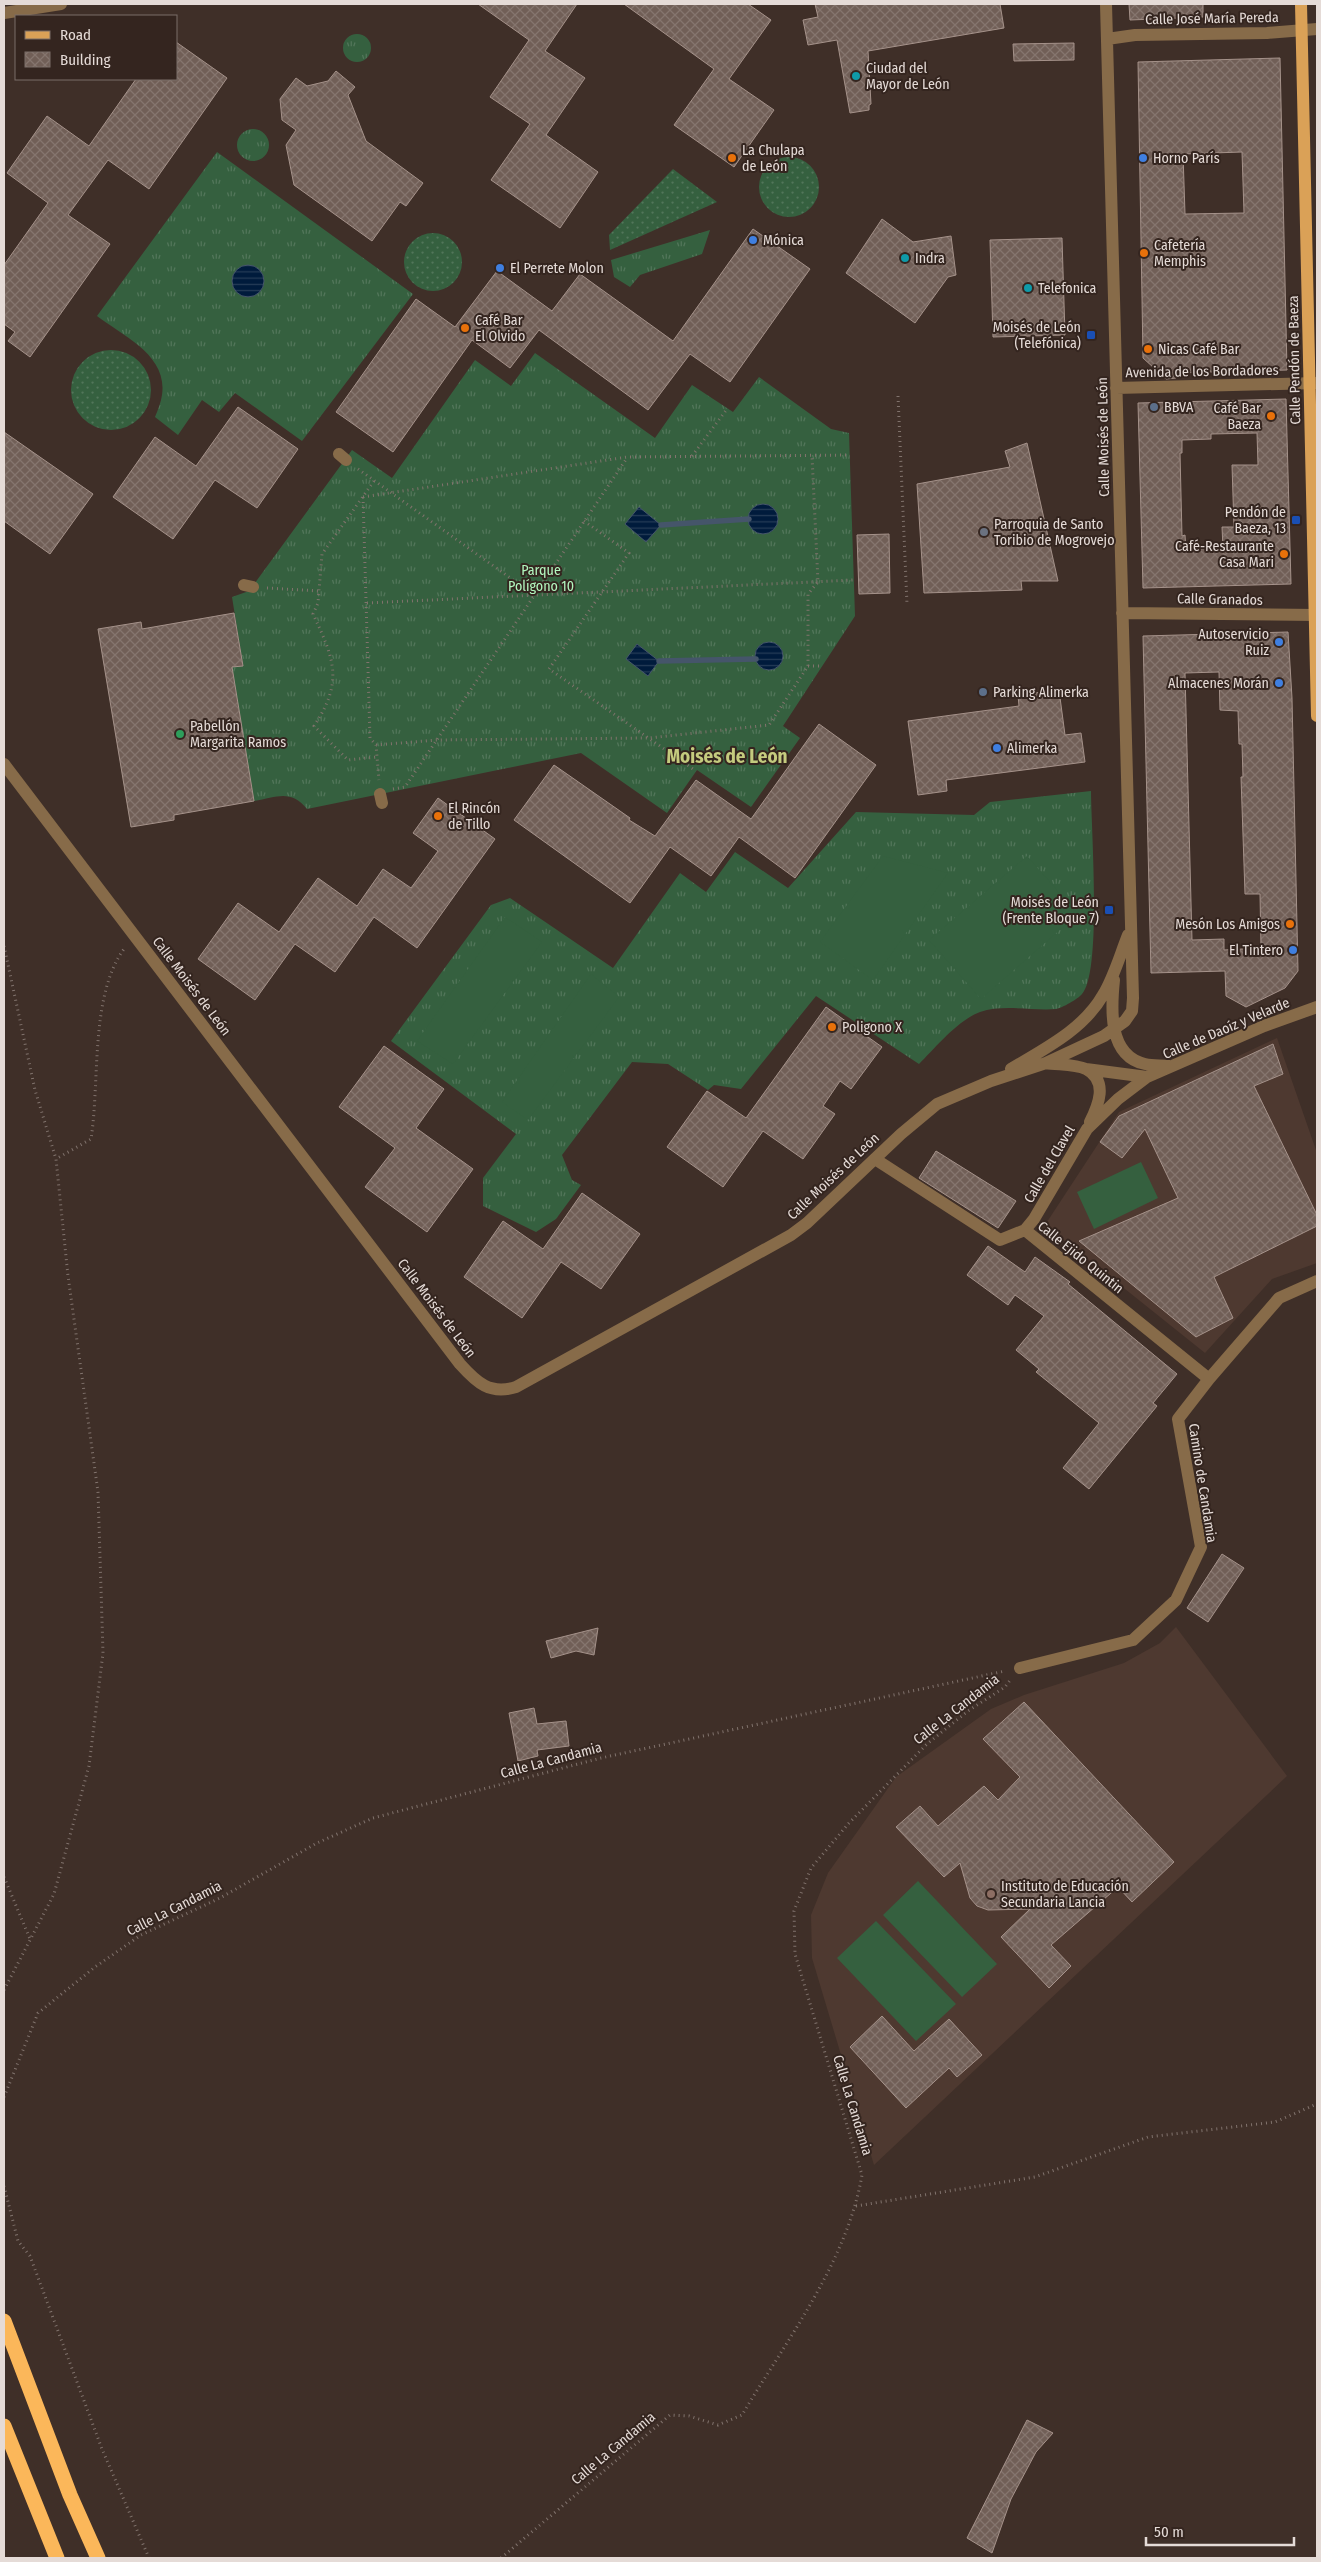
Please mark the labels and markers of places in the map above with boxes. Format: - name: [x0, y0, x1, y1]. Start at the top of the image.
- place label: Ciudad del Mayor de León: [866, 60, 950, 93]
- marker: Ciudad del Mayor de León: [850, 70, 862, 82]
- place label: La Chulapa de León: [742, 142, 805, 175]
- place label: Horno París: [1153, 150, 1220, 167]
- marker: La Chulapa de León: [726, 152, 738, 164]
- marker: Horno París: [1137, 152, 1149, 164]
- place label: Mónica: [763, 232, 804, 249]
- marker: Mónica: [747, 234, 759, 246]
- place label: Cafetería Memphis: [1154, 237, 1206, 270]
- marker: Cafetería Memphis: [1138, 247, 1150, 259]
- place label: Indra: [915, 250, 945, 267]
- marker: Indra: [899, 252, 911, 264]
- place label: El Perrete Molon: [510, 260, 604, 277]
- marker: El Perrete Molon: [494, 262, 506, 274]
- place label: Telefonica: [1038, 280, 1096, 297]
- marker: Telefonica: [1022, 282, 1034, 294]
- place label: Café Bar El Olvido: [475, 312, 525, 345]
- place label: Moisés de León (Telefónica): [993, 319, 1081, 352]
- marker: Café Bar El Olvido: [459, 322, 471, 334]
- marker: Moisés de León (Telefónica): [1085, 329, 1097, 341]
- place label: Nicas Café Bar: [1158, 341, 1240, 358]
- marker: Nicas Café Bar: [1142, 343, 1154, 355]
- place label: BBVA: [1164, 399, 1194, 416]
- place label: Café Bar Baeza: [1213, 400, 1261, 433]
- marker: BBVA: [1148, 401, 1160, 413]
- marker: Café Bar Baeza: [1265, 410, 1277, 422]
- place label: Pendón de Baeza, 13: [1225, 504, 1286, 537]
- marker: Pendón de Baeza, 13: [1290, 514, 1302, 526]
- place label: Parroquia de Santo Toribio de Mogrovejo: [994, 516, 1115, 549]
- marker: Parroquia de Santo Toribio de Mogrovejo: [978, 526, 990, 538]
- place label: Café-Restaurante Casa Mari: [1175, 538, 1274, 571]
- marker: Café-Restaurante Casa Mari: [1278, 548, 1290, 560]
- place label: Autoservicio Ruiz: [1198, 626, 1269, 659]
- marker: Autoservicio Ruiz: [1273, 636, 1285, 648]
- place label: Almacenes Morán: [1168, 675, 1269, 692]
- marker: Almacenes Morán: [1273, 677, 1285, 689]
- place label: Parking Alimerka: [993, 684, 1089, 701]
- marker: Parking Alimerka: [977, 686, 989, 698]
- place label: Pabellón Margarita Ramos: [190, 718, 286, 751]
- marker: Pabellón Margarita Ramos: [174, 728, 186, 740]
- place label: Alimerka: [1007, 740, 1057, 757]
- marker: Alimerka: [991, 742, 1003, 754]
- place label: El Rincón de Tillo: [448, 800, 500, 833]
- marker: El Rincón de Tillo: [432, 810, 444, 822]
- place label: Moisés de León (Frente Bloque 7): [1002, 894, 1099, 927]
- marker: Moisés de León (Frente Bloque 7): [1103, 904, 1115, 916]
- place label: Mesón Los Amigos: [1175, 916, 1280, 933]
- marker: Mesón Los Amigos: [1284, 918, 1296, 930]
- place label: El Tintero: [1229, 942, 1283, 959]
- marker: El Tintero: [1287, 944, 1299, 956]
- place label: Poligono X: [842, 1019, 902, 1036]
- marker: Poligono X: [826, 1021, 838, 1033]
- place label: Instituto de Educación Secundaria Lancia: [1001, 1878, 1129, 1911]
- marker: Instituto de Educación Secundaria Lancia: [985, 1888, 997, 1900]

